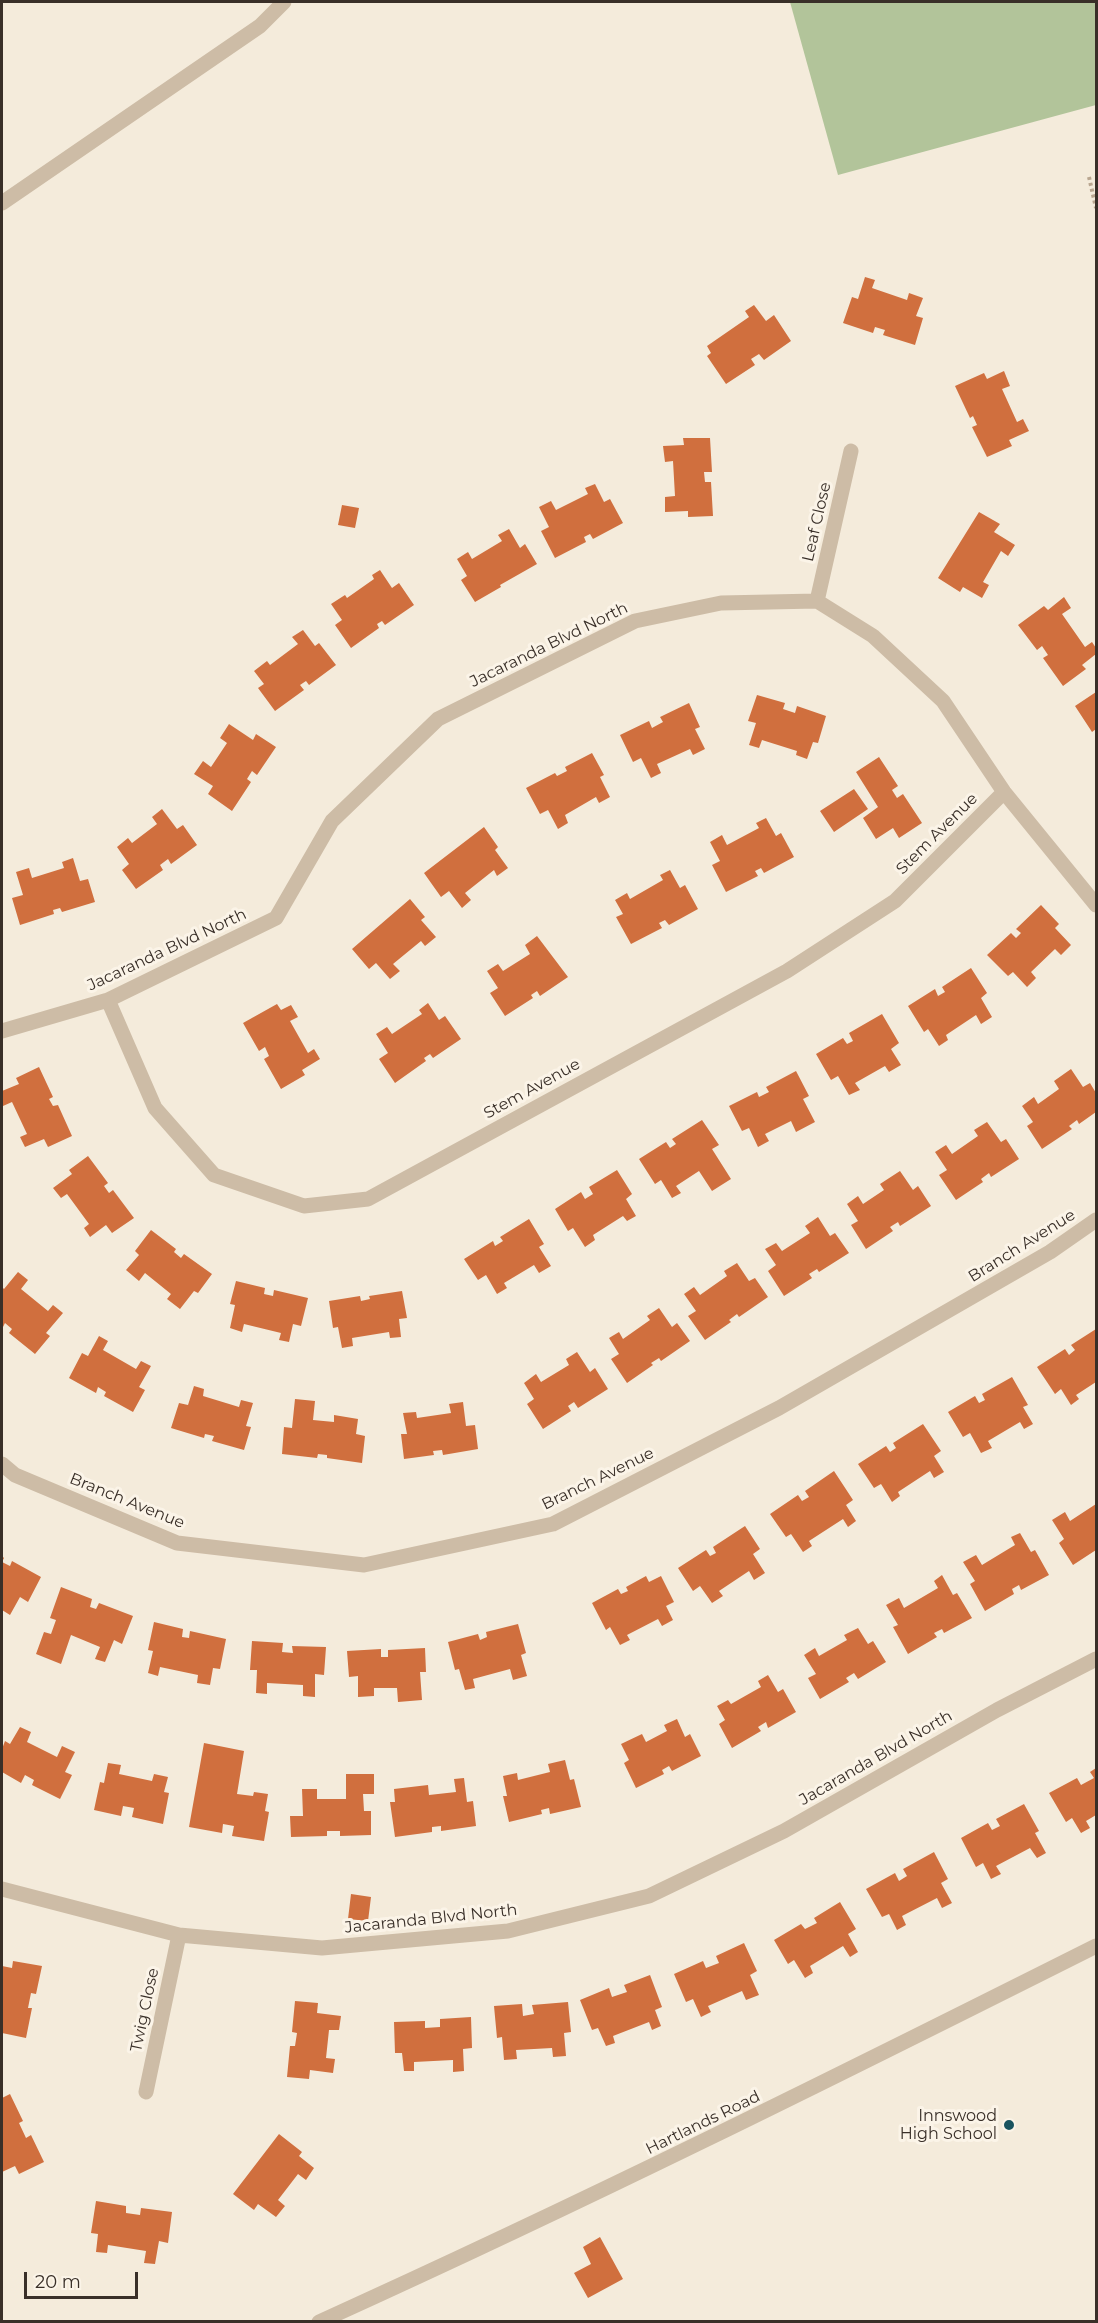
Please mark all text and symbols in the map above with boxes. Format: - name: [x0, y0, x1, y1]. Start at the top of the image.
- street label: Leaf Close: [799, 480, 835, 564]
- street label: Jacaranda Blvd North: [467, 598, 631, 692]
- street label: Stem Avenue: [892, 789, 982, 879]
- street label: Jacaranda Blvd North: [84, 905, 250, 995]
- street label: Stem Avenue: [480, 1055, 584, 1123]
- street label: Branch Avenue: [965, 1205, 1079, 1287]
- street label: Branch Avenue: [539, 1444, 657, 1514]
- street label: Branch Avenue: [67, 1469, 187, 1533]
- street label: Jacaranda Blvd North: [796, 1706, 956, 1810]
- street label: Jacaranda Blvd North: [344, 1900, 518, 1938]
- street label: Twig Close: [127, 1966, 163, 2054]
- street label: Hartlands Road: [643, 2087, 763, 2159]
- place label: Innswood High School: [900, 2106, 997, 2144]
- marker: Innswood High School: [1002, 2118, 1016, 2132]
- scale bar: [27, 2260, 141, 2298]
- text: 20 m: [35, 2271, 81, 2293]

